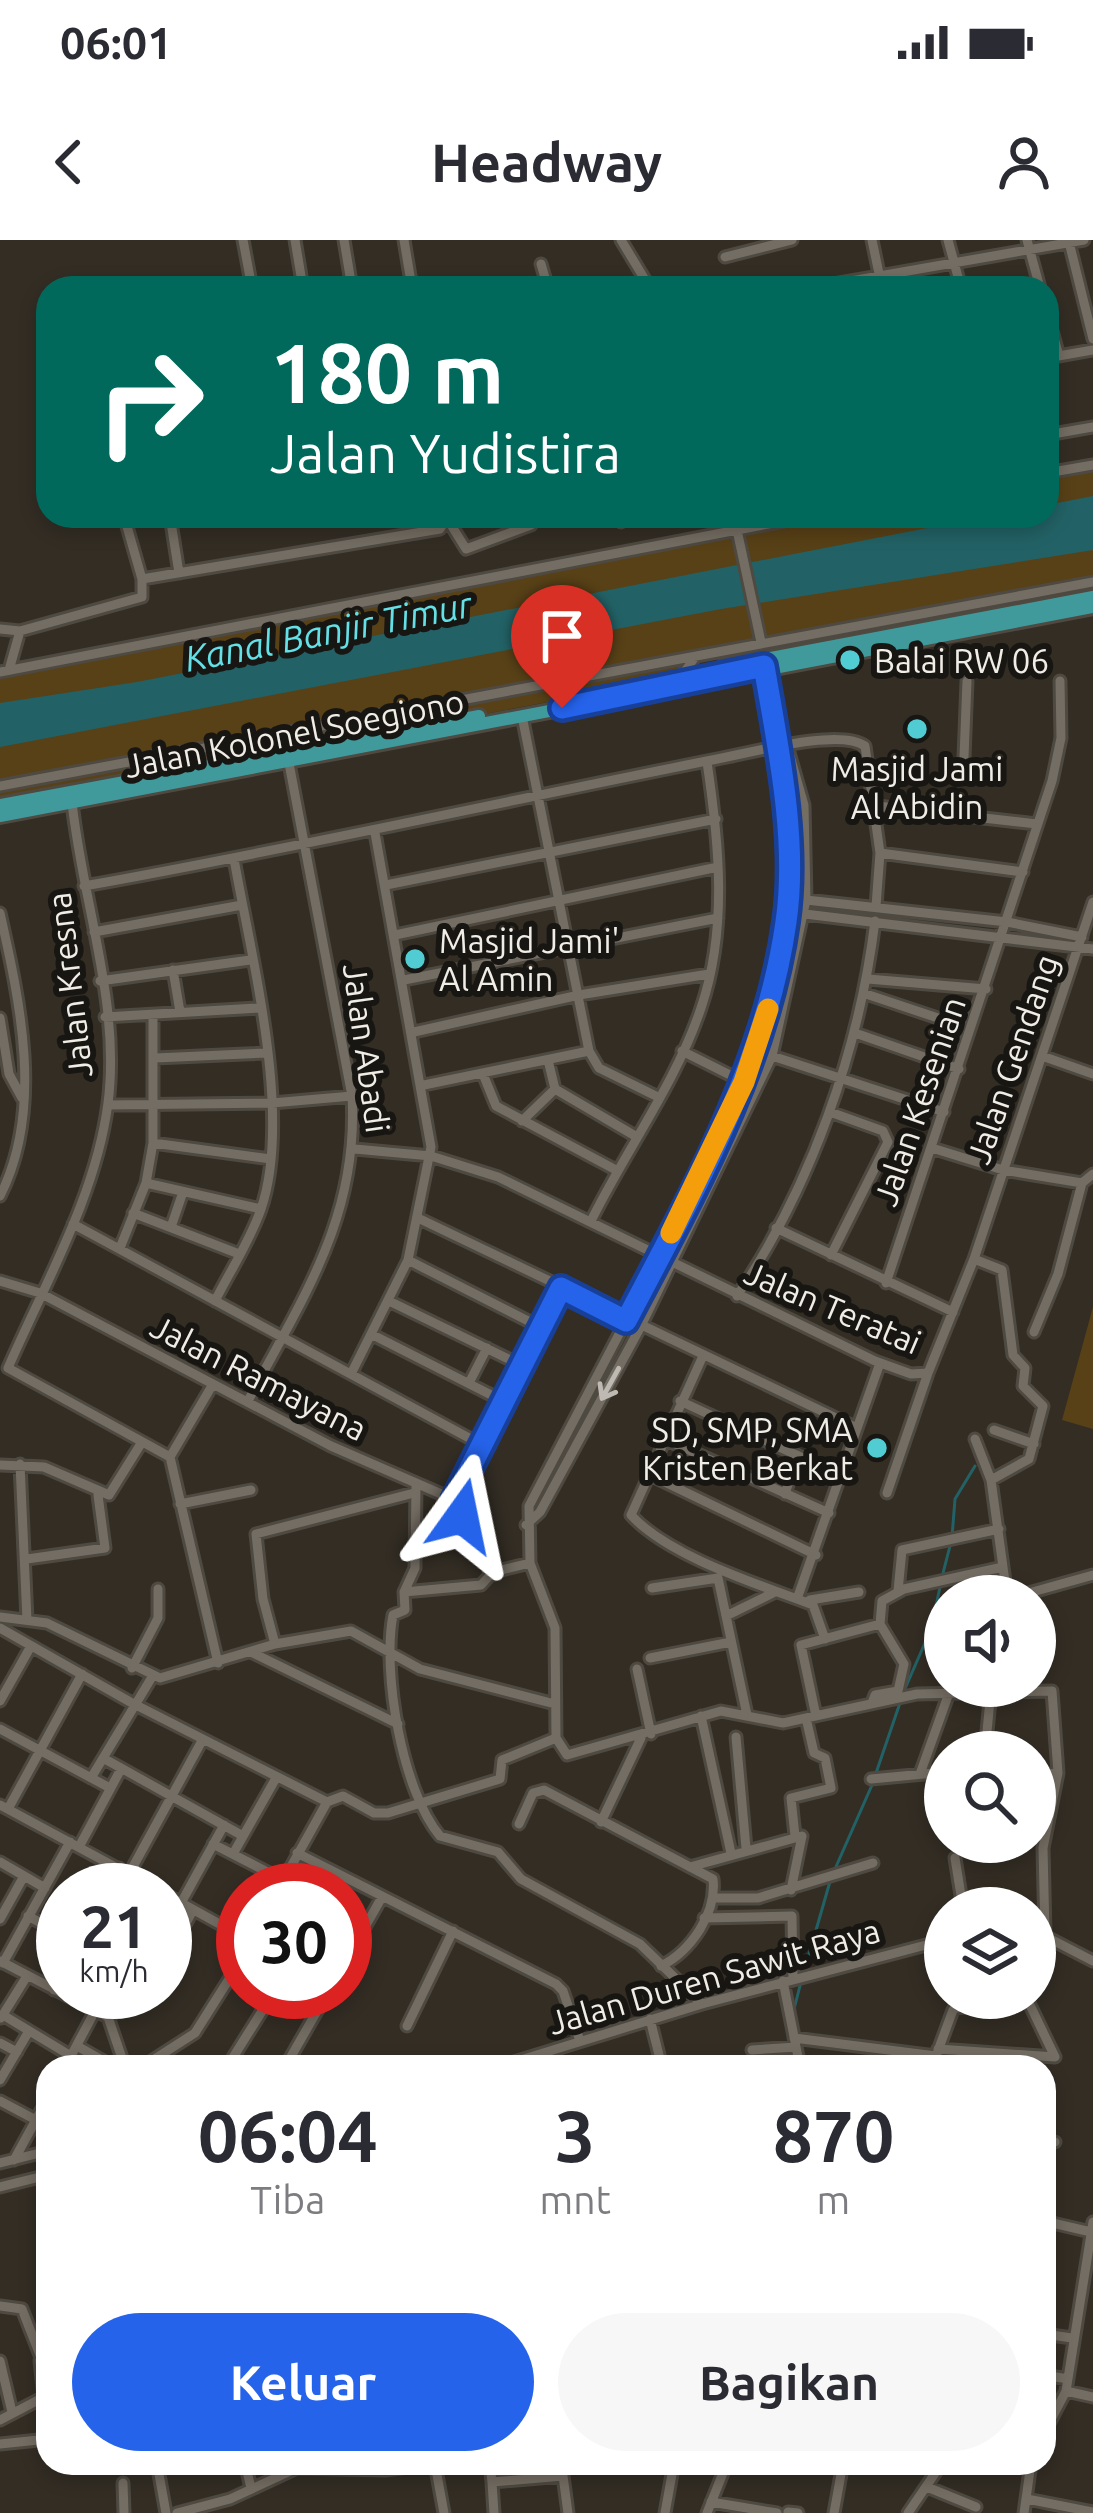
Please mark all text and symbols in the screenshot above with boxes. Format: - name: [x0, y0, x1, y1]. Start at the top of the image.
- text: 06:01: [60, 17, 173, 68]
- icon: back: [36, 129, 102, 195]
- icon: person: [991, 129, 1057, 195]
- text: Headway: [431, 132, 662, 192]
- icon: right: [72, 324, 228, 480]
- text: 180 m: [270, 325, 504, 419]
- text: Jalan Yudistira: [270, 423, 621, 483]
- water label: Kanal Banjir Timur: [181, 583, 476, 679]
- pin: [511, 585, 613, 708]
- icon: arrive: [529, 603, 595, 669]
- place label: Balai RW 06: [874, 642, 1049, 679]
- marker: Balai RW 06: [837, 647, 863, 673]
- street label: Jalan Kolonel Soegiono: [121, 682, 467, 784]
- marker: Masjid Jami Al Abidin: [904, 716, 930, 742]
- place label: Masjid Jami Al Abidin: [831, 750, 1003, 825]
- street label: Jalan Kresna: [39, 890, 99, 1080]
- place label: Masjid Jami' Al Amin: [439, 922, 620, 997]
- marker: Masjid Jami' Al Amin: [402, 946, 428, 972]
- street label: Jalan Gendang: [959, 950, 1065, 1168]
- street label: Jalan Abadi: [337, 961, 397, 1135]
- street label: Jalan Kesenian: [866, 992, 972, 1210]
- street label: Jalan Teratai: [739, 1253, 927, 1361]
- street label: Jalan Ramayana: [145, 1307, 373, 1447]
- one-way arrow: [598, 1365, 621, 1400]
- place label: SD, SMP, SMA Kristen Berkat: [642, 1411, 854, 1486]
- marker: SD, SMP, SMA Kristen Berkat: [864, 1435, 890, 1461]
- position arrow: [399, 1453, 525, 1579]
- map controls: [924, 1575, 1056, 2019]
- button: sound: [924, 1575, 1056, 1707]
- button: search: [924, 1731, 1056, 1863]
- speed limit sign: 30: [216, 1863, 372, 2019]
- button: layers: [924, 1887, 1056, 2019]
- text: 21: [80, 1892, 148, 1959]
- street label: Jalan Duren Sawit Raya: [544, 1911, 884, 2041]
- text: km/h: [79, 1954, 149, 1988]
- text: 06:04: [198, 2095, 378, 2176]
- text: 3: [555, 2095, 595, 2176]
- text: 870: [772, 2095, 894, 2176]
- text: Tiba: [250, 2178, 325, 2221]
- text: mnt: [540, 2178, 611, 2221]
- text: m: [817, 2178, 850, 2221]
- button: Keluar: [72, 2313, 534, 2451]
- button: Bagikan: [558, 2313, 1020, 2451]

